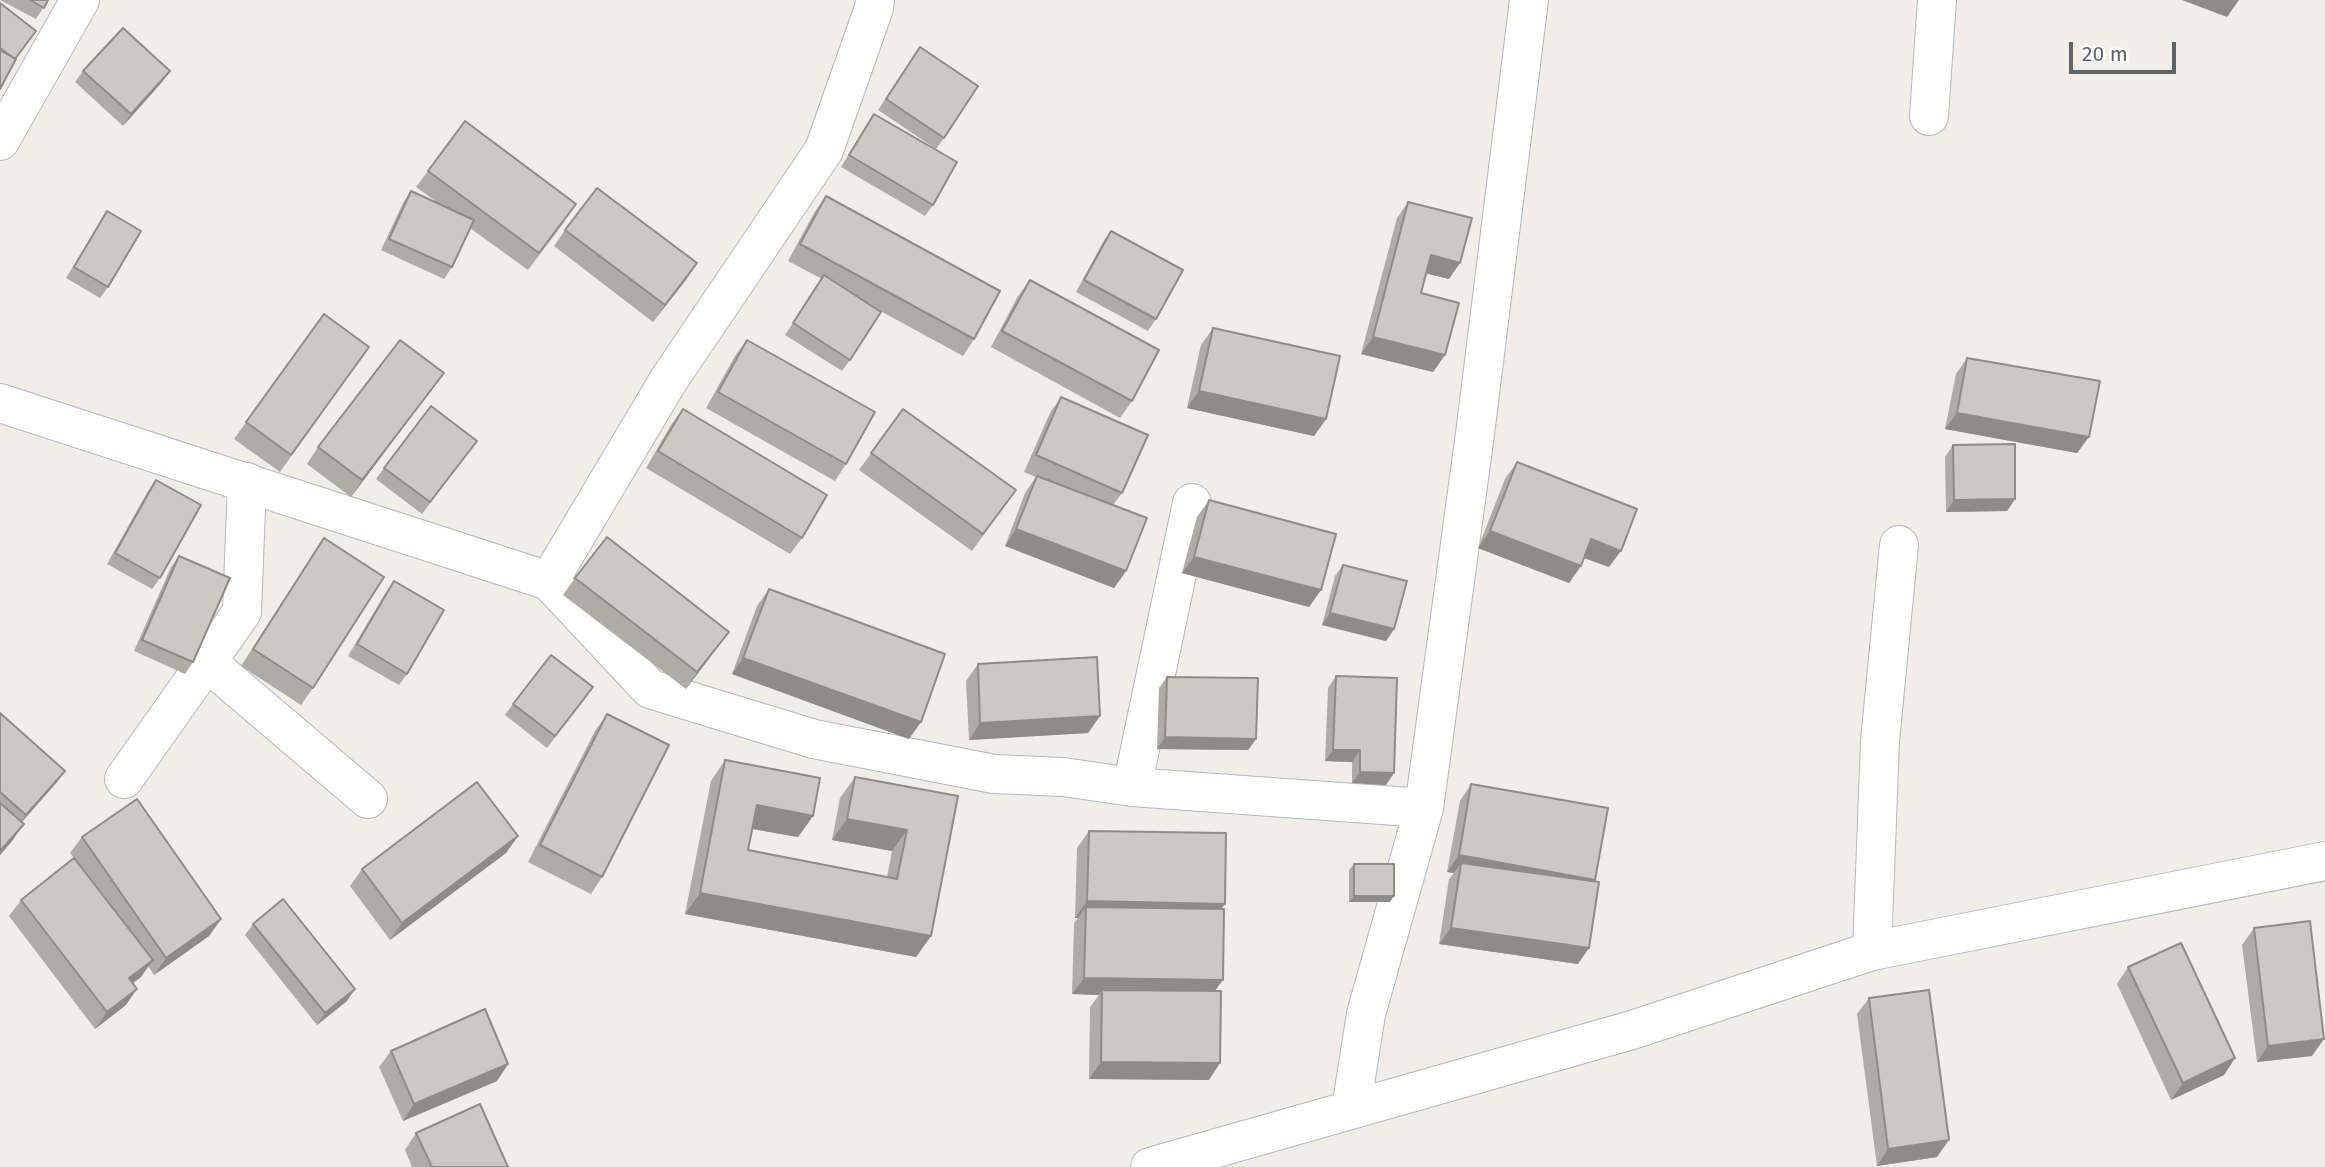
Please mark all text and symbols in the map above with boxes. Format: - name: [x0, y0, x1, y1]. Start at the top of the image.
- scale bar: [2073, 28, 2180, 72]
- text: 20 m: [2082, 41, 2128, 67]

